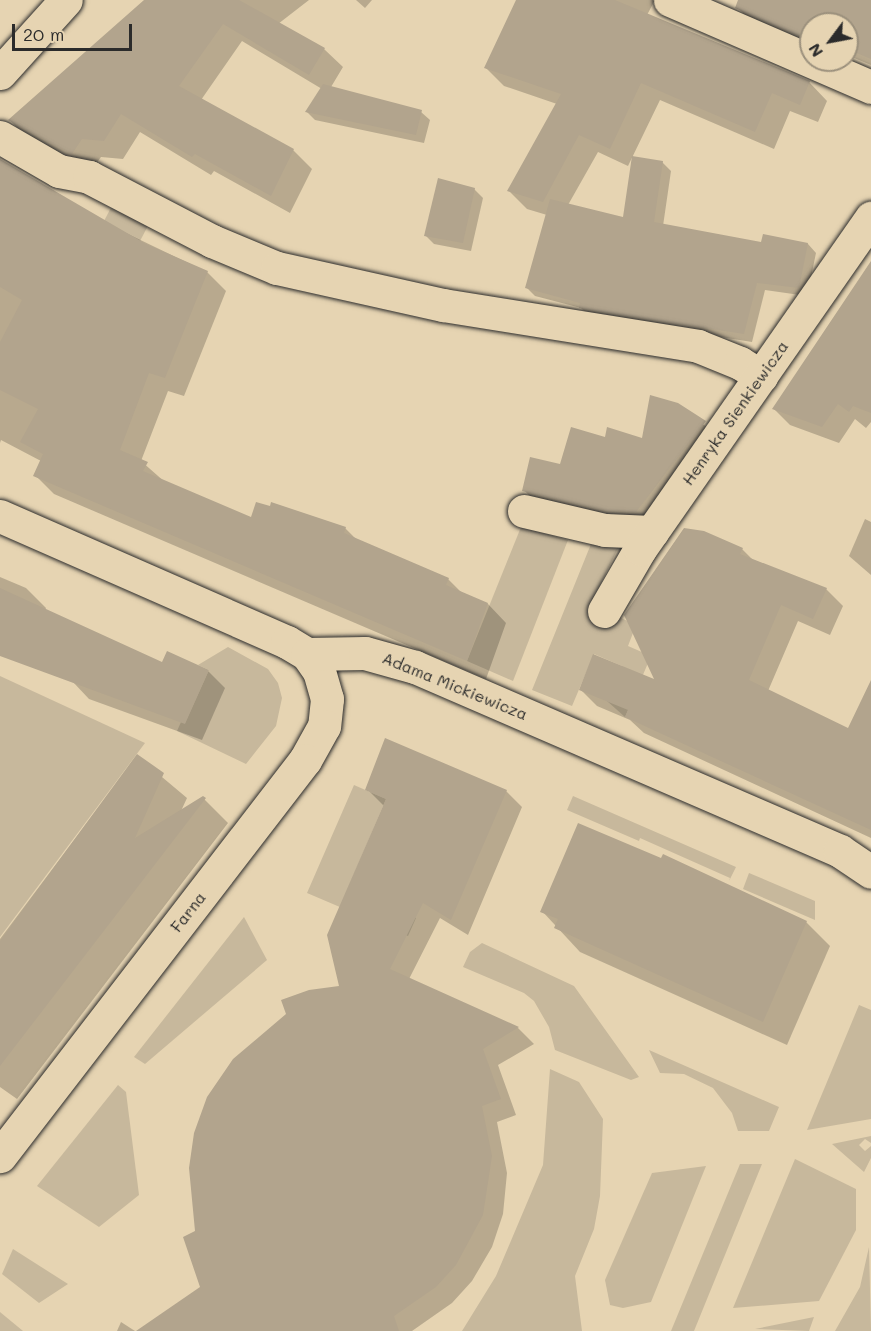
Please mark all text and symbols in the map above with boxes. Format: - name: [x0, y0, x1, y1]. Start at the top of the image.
- scale bar: [15, 12, 135, 50]
- north arrow: [799, 12, 859, 72]
- text: 20 m: [23, 22, 64, 46]
- text: N: [803, 40, 827, 61]
- street label: Henryka Sienkiewicza: [678, 337, 792, 489]
- street label: Adama Mickiewicza: [380, 648, 530, 724]
- street label: Farna: [166, 888, 210, 936]

